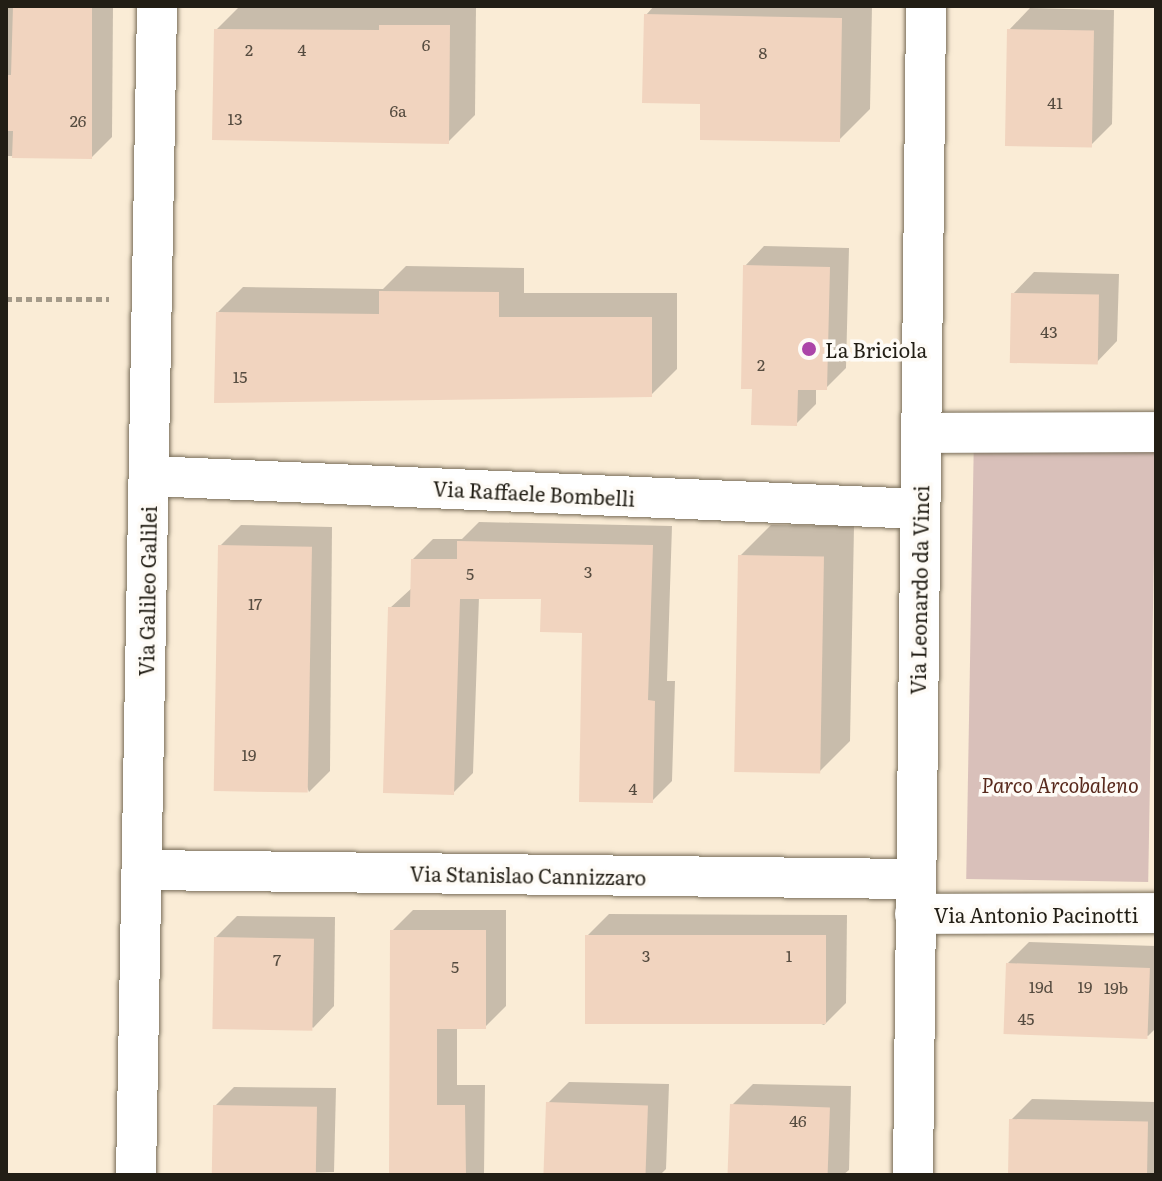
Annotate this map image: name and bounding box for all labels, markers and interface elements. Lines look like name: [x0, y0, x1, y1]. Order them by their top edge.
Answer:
house number: 6: [422, 34, 430, 54]
house number: 2: [245, 39, 253, 59]
house number: 4: [298, 39, 306, 59]
house number: 8: [759, 42, 767, 62]
house number: 41: [1047, 92, 1063, 112]
house number: 6a: [389, 100, 407, 120]
house number: 13: [227, 108, 243, 128]
house number: 26: [70, 110, 86, 130]
house number: 43: [1040, 321, 1058, 341]
place label: La Briciola: [825, 337, 927, 361]
marker: La Briciola: [800, 340, 818, 358]
house number: 2: [757, 354, 765, 374]
house number: 15: [233, 366, 247, 386]
street label: Via Raffaele Bombelli: [432, 476, 636, 510]
street label: Via Leonardo da Vinci: [905, 485, 933, 695]
street label: Via Galileo Galilei: [134, 506, 160, 676]
house number: 3: [584, 561, 592, 581]
house number: 5: [466, 563, 474, 583]
house number: 17: [248, 593, 262, 613]
house number: 19: [242, 744, 256, 764]
park label: Parco Arcobaleno: [981, 772, 1139, 796]
house number: 4: [629, 778, 637, 798]
street label: Via Stanislao Cannizzaro: [410, 861, 646, 889]
street label: Via Antonio Pacinotti: [934, 902, 1138, 926]
house number: 3: [642, 945, 650, 965]
house number: 1: [786, 945, 792, 965]
house number: 7: [273, 949, 281, 969]
house number: 5: [451, 956, 459, 976]
house number: 19d: [1029, 976, 1053, 996]
house number: 19: [1078, 976, 1092, 996]
house number: 19b: [1104, 977, 1128, 997]
house number: 45: [1018, 1008, 1034, 1028]
house number: 46: [789, 1110, 807, 1130]

